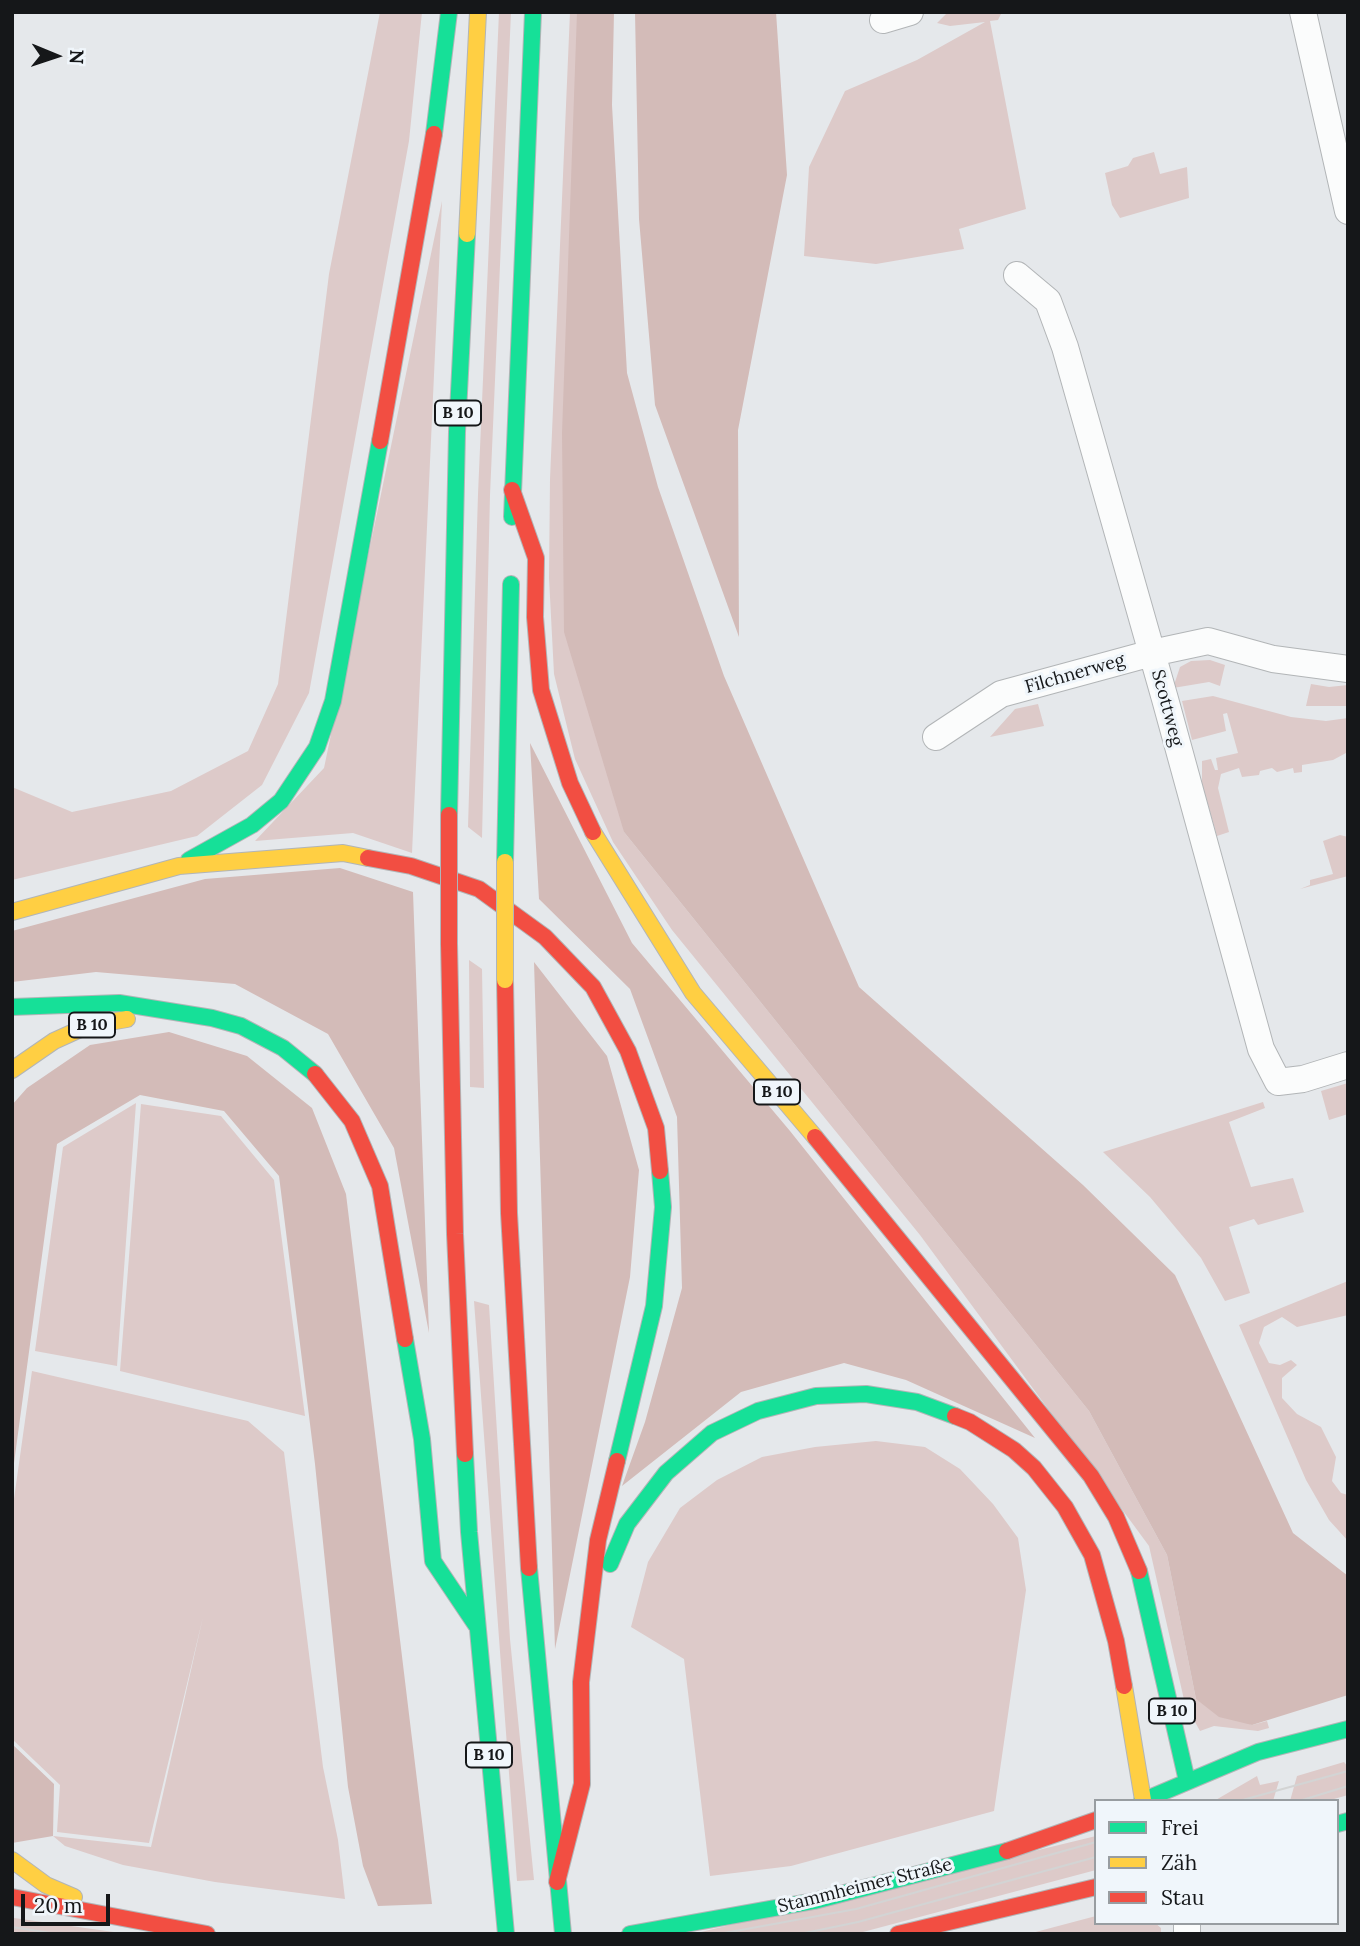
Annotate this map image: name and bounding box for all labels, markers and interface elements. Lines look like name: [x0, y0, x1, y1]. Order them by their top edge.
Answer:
north arrow: [21, 21, 91, 91]
text: N: [65, 49, 89, 64]
road number: B 10: [435, 400, 481, 426]
street label: Filchnerweg: [1023, 649, 1127, 699]
street label: Scottweg: [1146, 667, 1188, 749]
road number: B 10: [69, 1012, 115, 1037]
road number: B 10: [754, 1080, 800, 1104]
road number: B 10: [1149, 1698, 1195, 1723]
road number: B 10: [466, 1742, 512, 1768]
legend: [1094, 1799, 1339, 1925]
text: Frei: [1161, 1814, 1199, 1841]
text: Zäh: [1161, 1849, 1197, 1876]
street label: Stammheimer Straße: [776, 1854, 954, 1918]
scale bar: [24, 1880, 114, 1924]
text: Stau: [1161, 1884, 1204, 1911]
text: 20 m: [34, 1892, 83, 1919]

